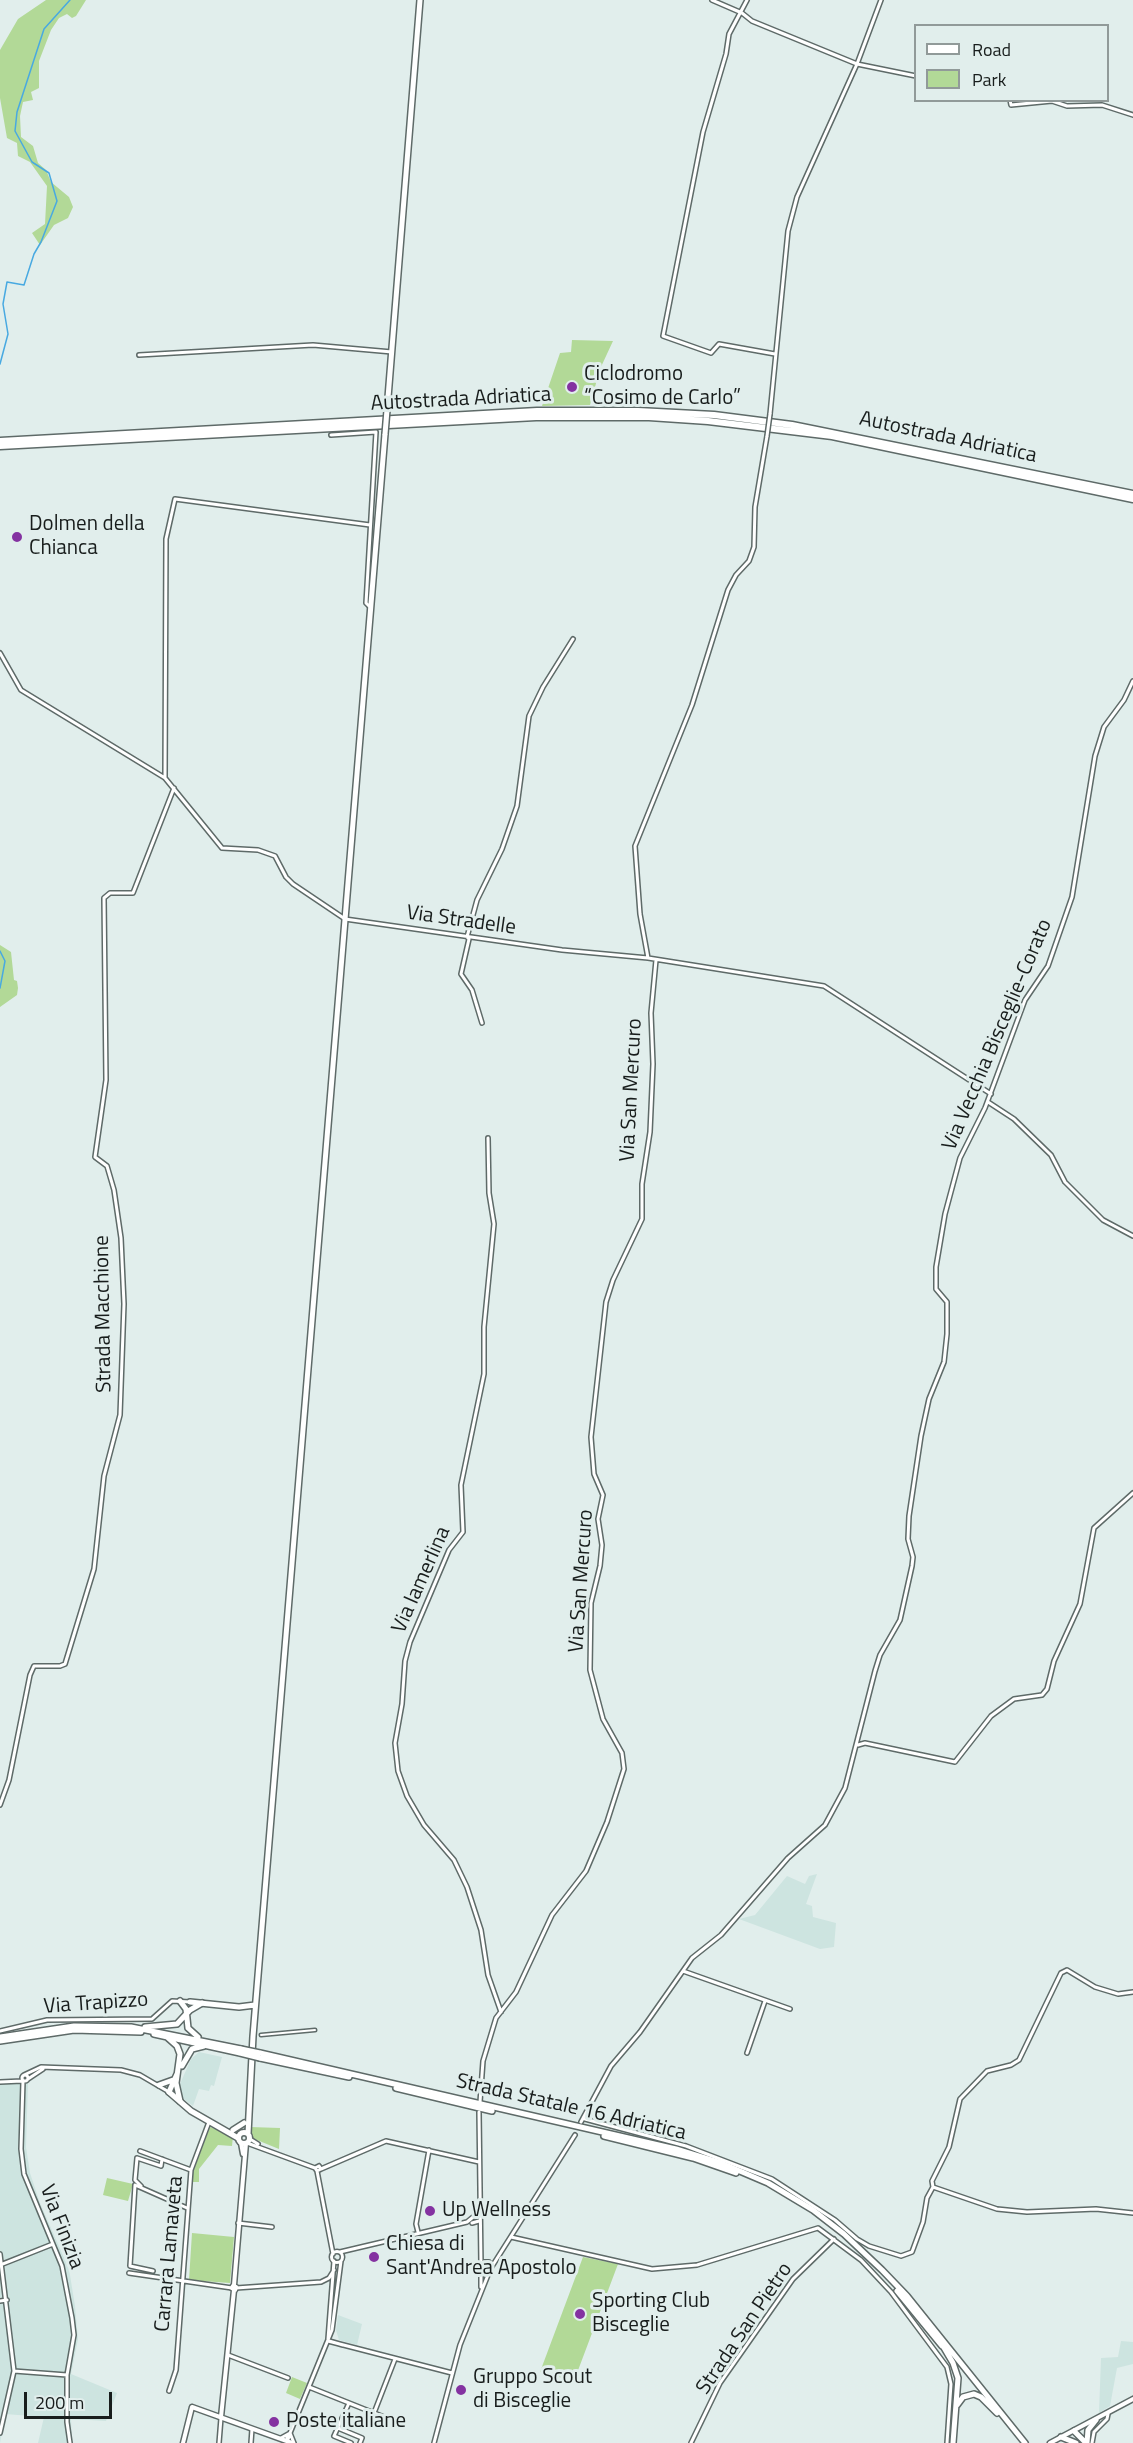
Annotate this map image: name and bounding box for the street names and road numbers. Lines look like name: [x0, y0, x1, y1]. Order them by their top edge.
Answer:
street label: Autostrada Adriatica: [370, 383, 552, 417]
street label: Autostrada Adriatica: [857, 407, 1039, 469]
street label: Via Stradelle: [405, 901, 517, 941]
street label: Via Vecchia Bisceglie-Corato: [938, 916, 1058, 1154]
street label: Via San Mercuro: [616, 1018, 648, 1162]
street label: Strada Macchione: [90, 1235, 118, 1393]
street label: Via San Mercuro: [564, 1509, 600, 1653]
street label: Via lamerlina: [387, 1523, 457, 1637]
street label: Via Trapizzo: [43, 1988, 149, 2020]
street label: Strada Statale 16 Adriatica: [454, 2069, 688, 2147]
street label: Carrara Lamaveta: [151, 2175, 189, 2333]
street label: Via Finizia: [33, 2181, 89, 2273]
street label: Strada San Pietro: [692, 2258, 798, 2400]

